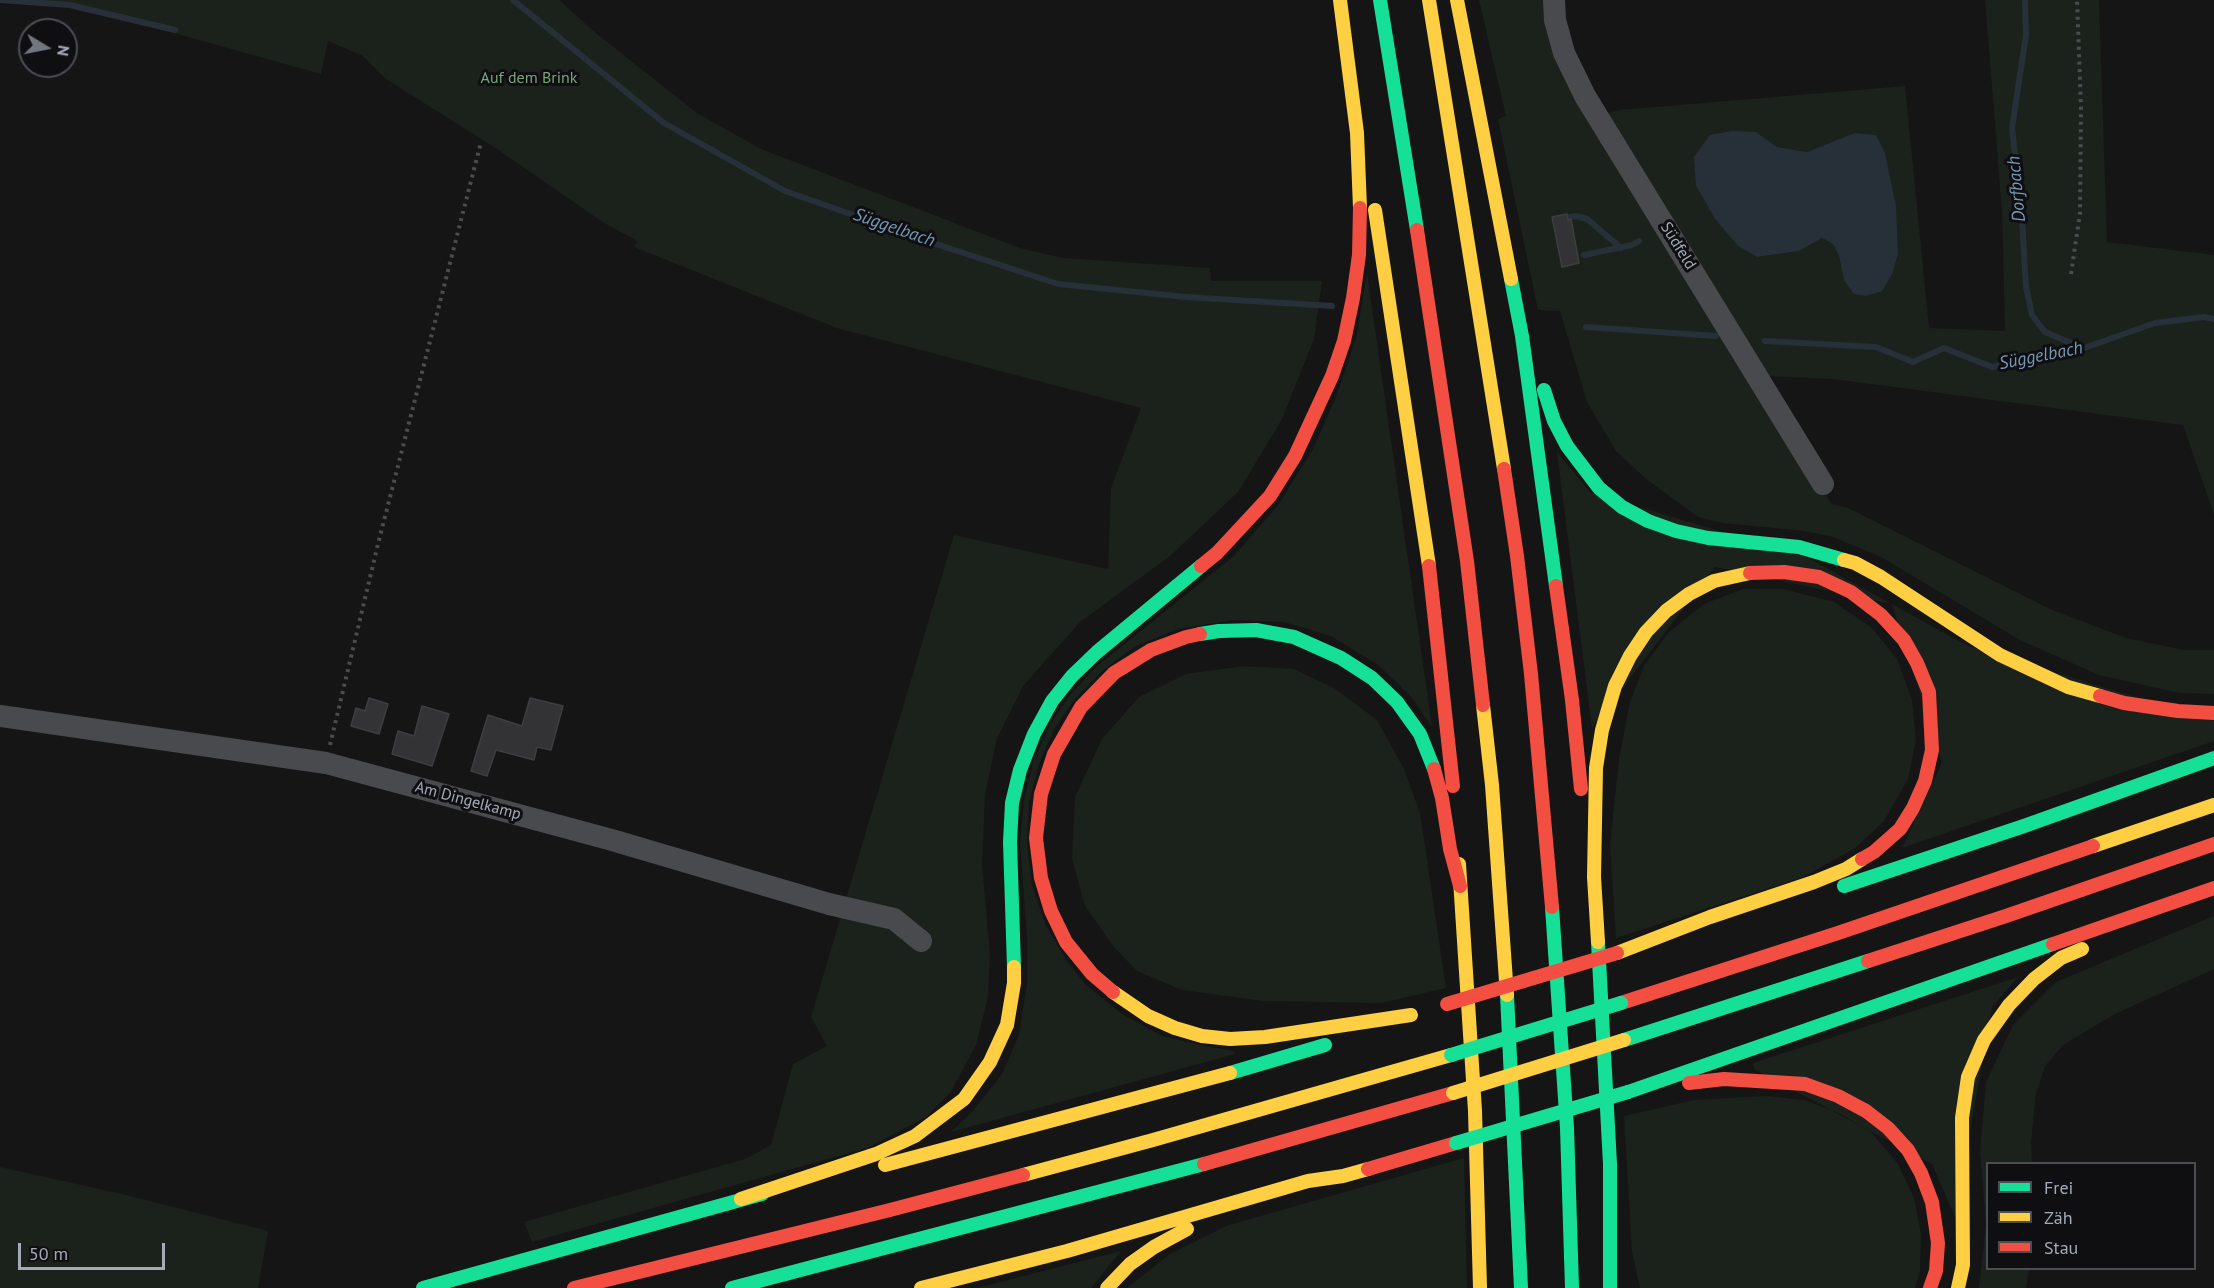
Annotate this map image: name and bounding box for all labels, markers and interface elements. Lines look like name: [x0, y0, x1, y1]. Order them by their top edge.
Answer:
north arrow: [18, 18, 78, 78]
text: N: [53, 44, 75, 58]
park label: Auf dem Brink: [481, 68, 577, 88]
water label: Dorfbach: [2003, 155, 2031, 223]
water label: Süggelbach: [850, 204, 938, 252]
street label: Südfeld: [1656, 219, 1700, 273]
water label: Süggelbach: [1997, 337, 2085, 375]
street label: Am Dingelkamp: [413, 778, 523, 824]
legend: [1986, 1162, 2196, 1270]
text: Frei: [2044, 1176, 2073, 1199]
text: Zäh: [2044, 1206, 2073, 1229]
scale bar: [21, 1231, 168, 1269]
text: Stau: [2044, 1236, 2078, 1259]
text: 50 m: [29, 1242, 68, 1265]

